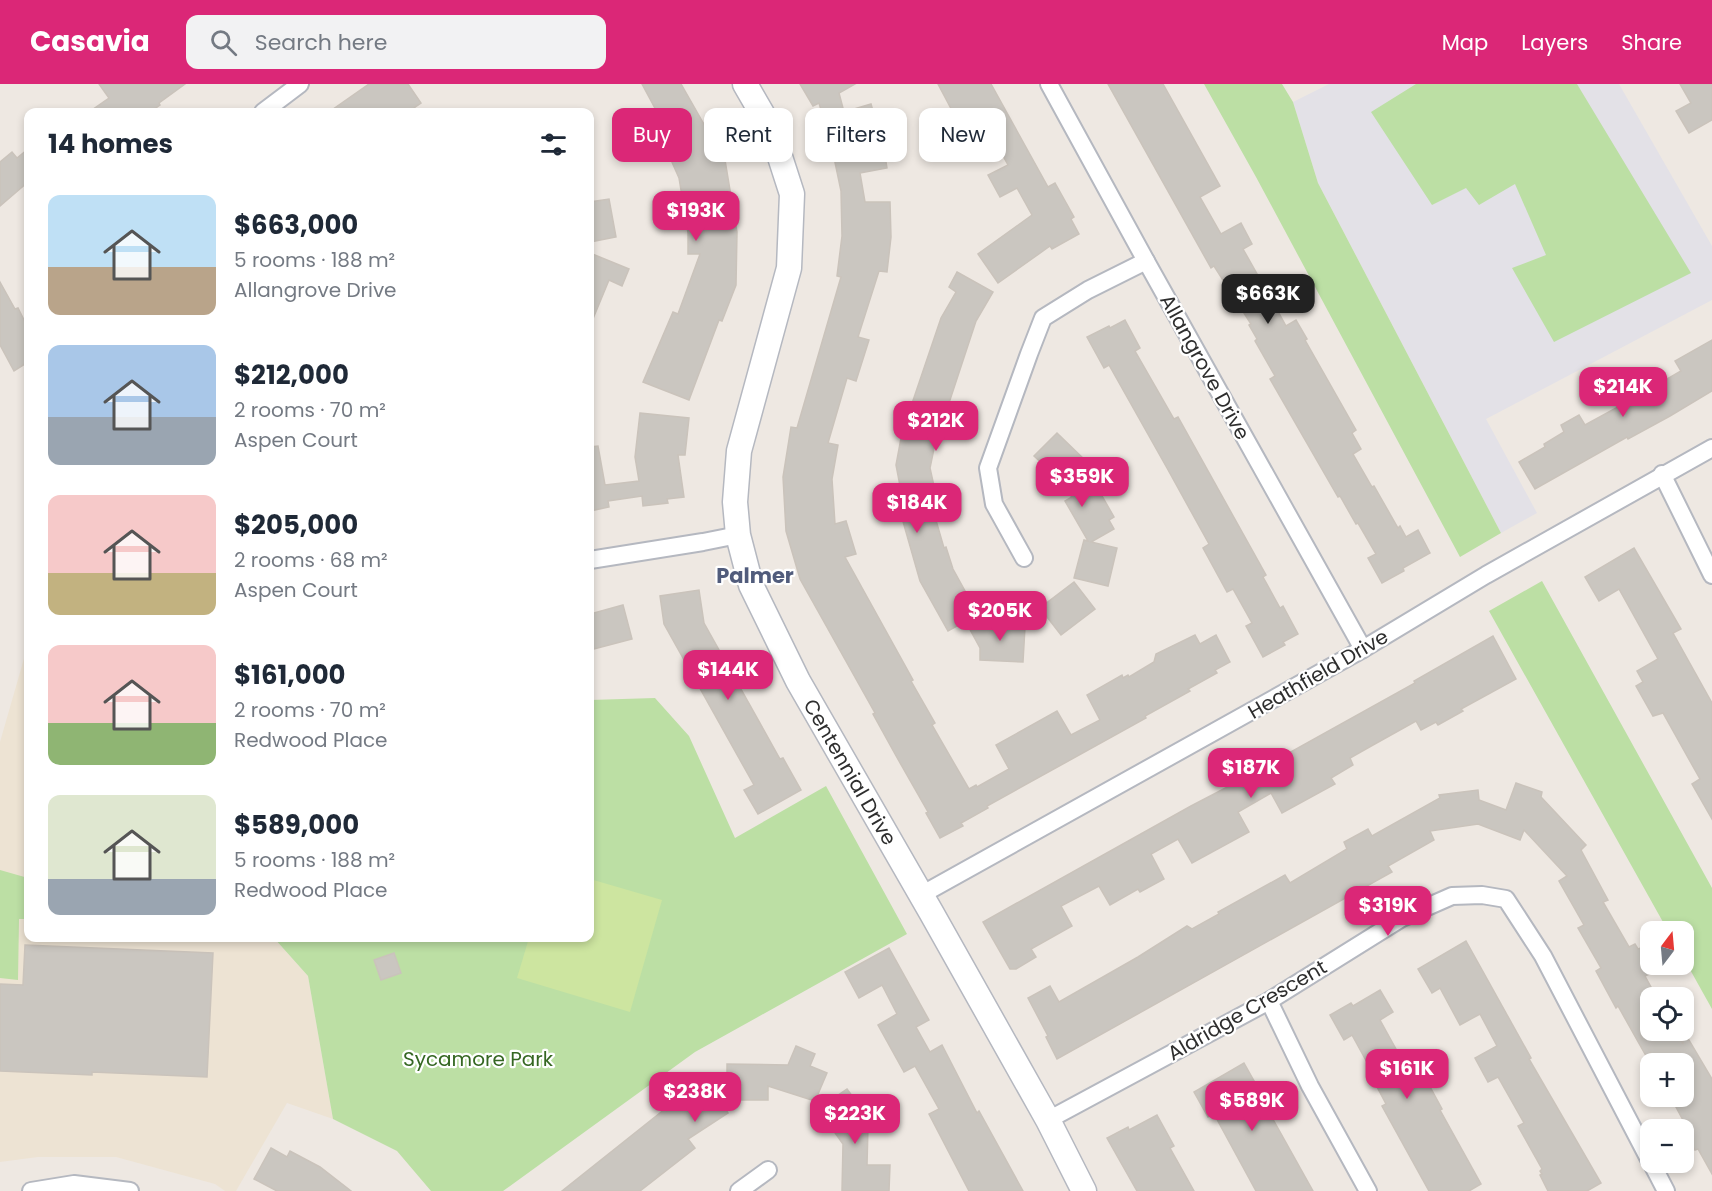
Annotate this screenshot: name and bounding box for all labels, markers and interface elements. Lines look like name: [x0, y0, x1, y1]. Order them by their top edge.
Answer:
search box: [186, 15, 606, 69]
text: Casavia: [30, 22, 150, 61]
icon: search: [207, 26, 240, 59]
text: Search here: [255, 27, 387, 58]
text: Map: [1442, 28, 1488, 57]
text: Layers: [1521, 28, 1588, 57]
text: Share: [1621, 28, 1682, 57]
chip: Buy: [612, 108, 692, 162]
chip: Rent: [704, 108, 793, 162]
chip: Filters: [805, 108, 907, 162]
chip: New: [919, 108, 1006, 162]
text: 14 homes: [48, 126, 173, 162]
icon: filters: [537, 128, 570, 161]
pin: $193K: [654, 191, 738, 242]
text: $193K: [666, 196, 726, 224]
text: $663,000: [234, 207, 358, 243]
icon: home: [96, 219, 168, 291]
text: 5 rooms · 188 m²: [234, 246, 395, 274]
pin: $663K: [1226, 274, 1310, 325]
text: Allangrove Drive: [234, 276, 397, 304]
text: $663K: [1236, 279, 1300, 307]
street label: Allangrove Drive: [1153, 289, 1257, 445]
text: $212,000: [234, 357, 349, 393]
pin: $214K: [1581, 367, 1665, 418]
icon: home: [96, 369, 168, 441]
text: $214K: [1593, 372, 1653, 400]
text: 2 rooms · 70 m²: [234, 396, 386, 424]
pin: $212K: [894, 401, 978, 452]
text: $212K: [907, 406, 965, 434]
text: Aspen Court: [234, 426, 358, 454]
pin: $359K: [1040, 457, 1124, 508]
text: $359K: [1050, 462, 1114, 490]
pin: $184K: [875, 483, 959, 534]
text: $184K: [886, 488, 948, 516]
text: $205,000: [234, 507, 358, 543]
icon: home: [96, 519, 168, 591]
text: 2 rooms · 68 m²: [234, 546, 388, 574]
district label: Palmer: [716, 561, 794, 590]
text: Aspen Court: [234, 576, 358, 604]
pin: $205K: [958, 591, 1042, 642]
text: $205K: [968, 596, 1032, 624]
street label: Heathfield Drive: [1243, 622, 1393, 726]
pin: $144K: [686, 650, 770, 701]
text: $144K: [697, 655, 759, 683]
text: $161,000: [234, 657, 346, 693]
icon: home: [96, 669, 168, 741]
street label: Centennial Drive: [797, 694, 903, 850]
text: 2 rooms · 70 m²: [234, 696, 386, 724]
text: Redwood Place: [234, 726, 388, 754]
pin: $187K: [1209, 748, 1293, 799]
text: $187K: [1222, 753, 1280, 781]
text: $589,000: [234, 807, 359, 843]
icon: home: [96, 819, 168, 891]
text: 5 rooms · 188 m²: [234, 846, 395, 874]
text: Redwood Place: [234, 876, 388, 904]
pin: $319K: [1346, 886, 1430, 937]
text: $319K: [1358, 891, 1418, 919]
north arrow: [1640, 921, 1694, 975]
map controls: [1640, 921, 1694, 1173]
street label: Aldridge Crescent: [1162, 953, 1332, 1067]
button: locate: [1640, 987, 1694, 1041]
park label: Sycamore Park: [403, 1045, 554, 1073]
pin: $161K: [1365, 1049, 1449, 1100]
button: +: [1640, 1053, 1694, 1107]
text: $161K: [1380, 1054, 1434, 1082]
pin: $238K: [653, 1072, 737, 1123]
text: $238K: [663, 1077, 727, 1105]
pin: $589K: [1210, 1081, 1294, 1132]
text: $589K: [1219, 1086, 1285, 1114]
pin: $223K: [813, 1094, 897, 1145]
text: $223K: [824, 1099, 886, 1127]
button: −: [1640, 1119, 1694, 1173]

